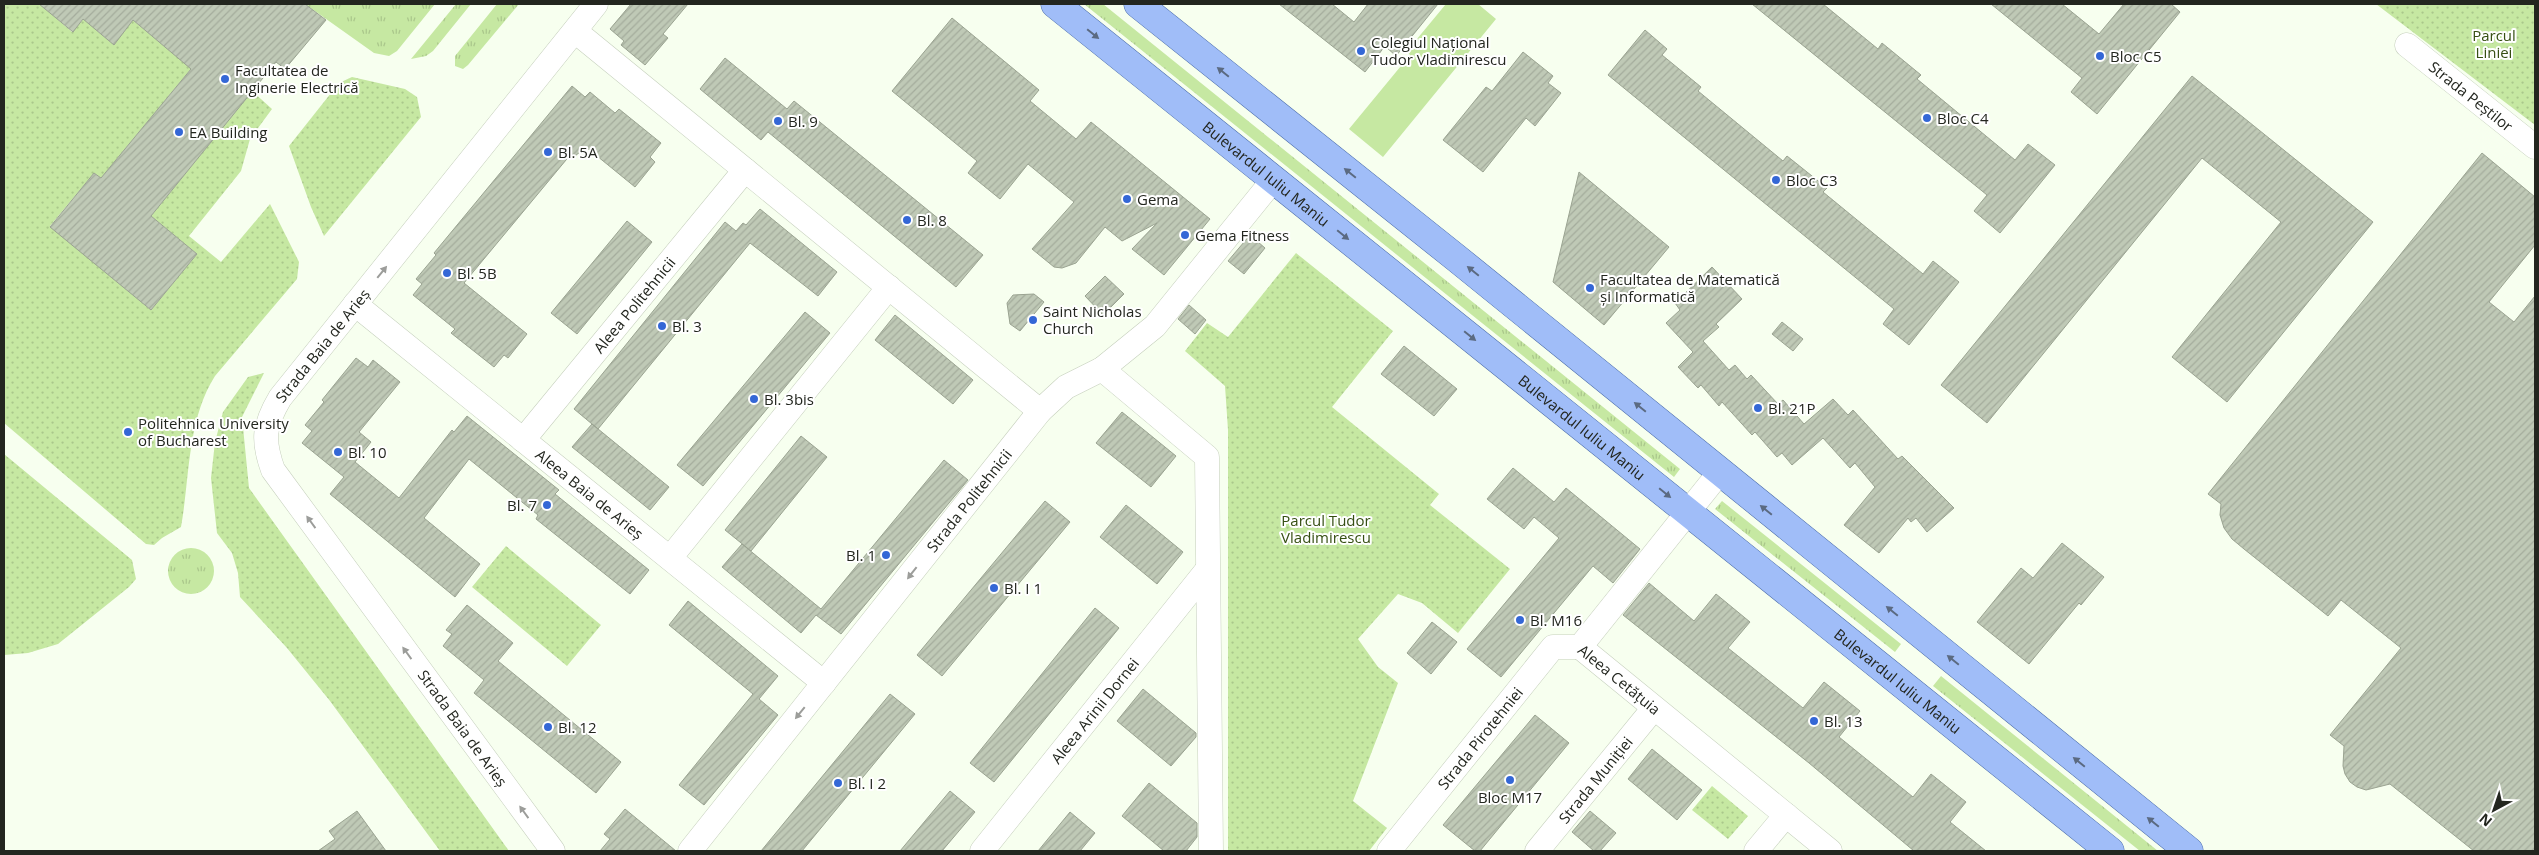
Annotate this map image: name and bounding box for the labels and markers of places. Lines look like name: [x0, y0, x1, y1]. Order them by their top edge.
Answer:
place label: Colegiul Național Tudor Vladimirescu: [1371, 32, 1506, 69]
marker: Colegiul Național Tudor Vladimirescu: [1355, 45, 1367, 57]
place label: Bloc C5: [2110, 46, 2162, 66]
marker: Bloc C5: [2094, 50, 2106, 62]
place label: Facultatea de Inginerie Electrică: [235, 60, 359, 97]
marker: Facultatea de Inginerie Electrică: [219, 73, 231, 85]
place label: Bloc C4: [1937, 108, 1989, 128]
place label: Bl. 9: [788, 111, 818, 131]
marker: Bloc C4: [1921, 112, 1933, 124]
marker: Bl. 9: [772, 115, 784, 127]
place label: EA Building: [189, 122, 268, 142]
marker: EA Building: [173, 126, 185, 138]
place label: Bl. 5A: [558, 142, 598, 162]
marker: Bl. 5A: [542, 146, 554, 158]
place label: Bloc C3: [1786, 170, 1838, 190]
marker: Bloc C3: [1770, 174, 1782, 186]
place label: Gema: [1137, 189, 1179, 209]
marker: Gema: [1121, 193, 1133, 205]
place label: Bl. 8: [917, 210, 947, 230]
marker: Bl. 8: [901, 214, 913, 226]
place label: Gema Fitness: [1195, 225, 1289, 245]
marker: Gema Fitness: [1179, 229, 1191, 241]
place label: Bl. 5B: [457, 263, 497, 283]
marker: Bl. 5B: [441, 267, 453, 279]
place label: Facultatea de Matematică și Informatică: [1600, 269, 1780, 306]
marker: Facultatea de Matematică și Informatică: [1584, 282, 1596, 294]
place label: Saint Nicholas Church: [1043, 301, 1142, 338]
marker: Saint Nicholas Church: [1027, 314, 1039, 326]
place label: Bl. 3: [672, 316, 702, 336]
marker: Bl. 3: [656, 320, 668, 332]
place label: Bl. 3bis: [764, 389, 814, 409]
marker: Bl. 3bis: [748, 393, 760, 405]
place label: Bl. 21P: [1768, 398, 1816, 418]
marker: Bl. 21P: [1752, 402, 1764, 414]
place label: Politehnica University of Bucharest: [138, 413, 289, 450]
marker: Politehnica University of Bucharest: [122, 426, 134, 438]
place label: Bl. 10: [348, 442, 386, 462]
marker: Bl. 10: [332, 446, 344, 458]
place label: Bl. 7: [507, 495, 537, 515]
marker: Bl. 7: [541, 499, 553, 511]
place label: Bl. 1: [846, 545, 876, 565]
marker: Bl. 1: [880, 549, 892, 561]
place label: Bl. I 1: [1004, 578, 1042, 598]
marker: Bl. I 1: [988, 582, 1000, 594]
place label: Bl. M16: [1530, 610, 1582, 630]
marker: Bl. M16: [1514, 614, 1526, 626]
place label: Bl. 13: [1824, 711, 1862, 731]
marker: Bl. 13: [1808, 715, 1820, 727]
place label: Bl. 12: [558, 717, 596, 737]
marker: Bl. 12: [542, 721, 554, 733]
place label: Bl. I 2: [848, 773, 886, 793]
marker: Bloc M17: [1504, 774, 1516, 786]
marker: Bl. I 2: [832, 777, 844, 789]
place label: Bloc M17: [1478, 787, 1542, 807]

